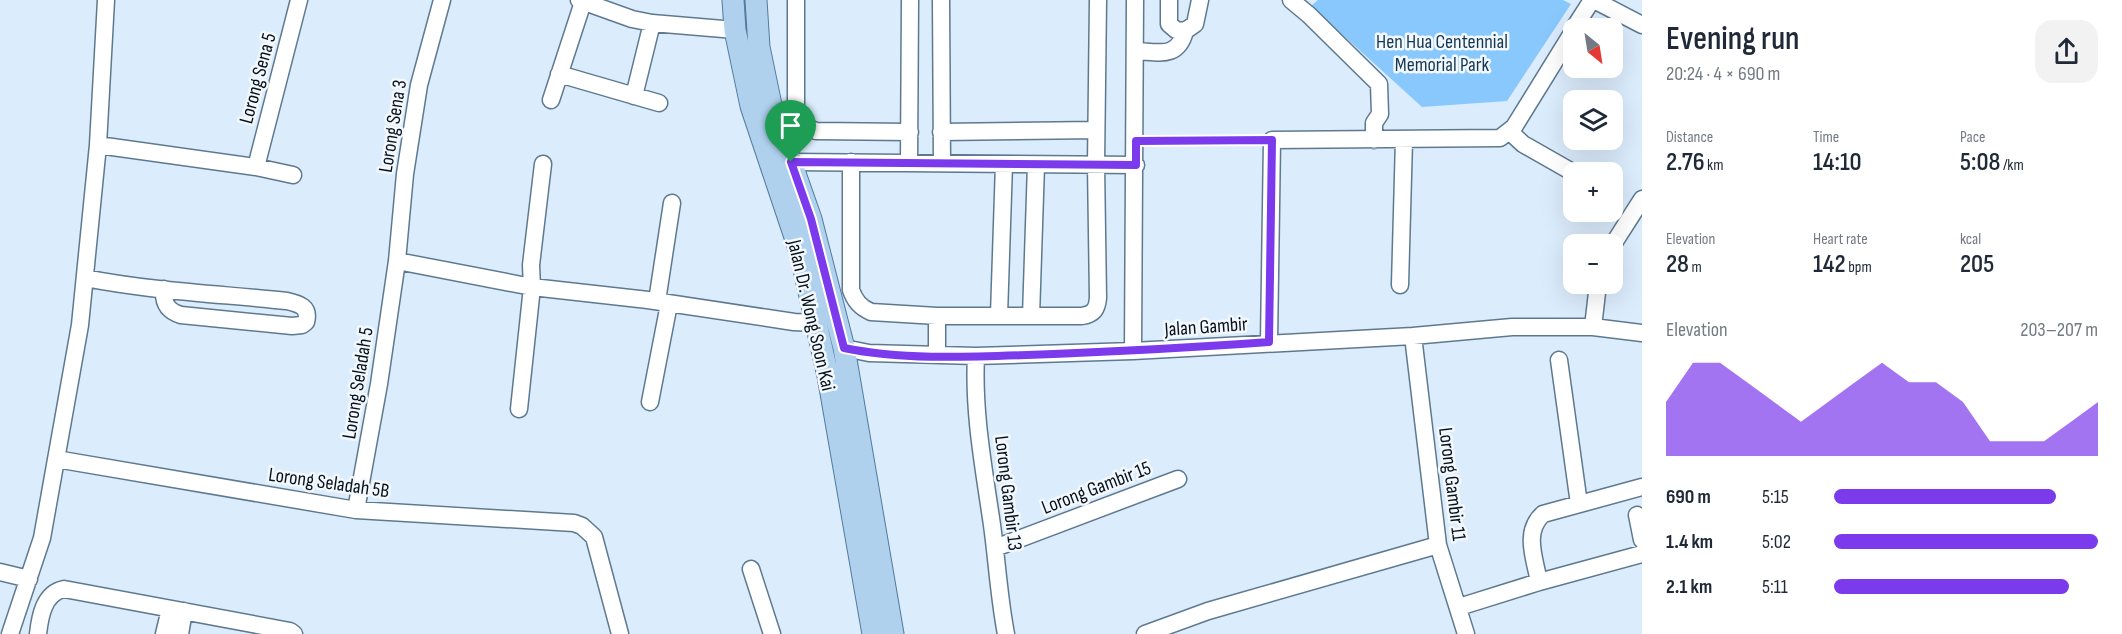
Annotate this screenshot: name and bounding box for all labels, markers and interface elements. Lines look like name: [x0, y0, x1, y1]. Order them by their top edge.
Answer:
north arrow: [1563, 18, 1623, 78]
map controls: [1563, 18, 1623, 294]
text: Evening run: [1666, 19, 1800, 59]
button: share: [2035, 20, 2098, 83]
street label: Lorong Sena 5: [234, 30, 282, 126]
park label: Hen Hua Centennial Memorial Park: [1376, 30, 1508, 77]
text: 20:24 · 4 × 690 m: [1666, 62, 1780, 86]
street label: Lorong Sena 3: [374, 78, 412, 174]
button: layers: [1563, 90, 1623, 150]
pin: [765, 100, 816, 162]
icon: arrive: [774, 109, 807, 142]
text: Distance: [1666, 128, 1713, 147]
text: Time: [1813, 128, 1839, 147]
text: Pace: [1960, 128, 1985, 147]
text: 2.76: [1666, 147, 1705, 178]
text: 14:10: [1813, 147, 1862, 178]
text: 5:08: [1960, 147, 2000, 178]
text: km: [1705, 156, 1723, 175]
text: /km: [2000, 156, 2024, 175]
button: +: [1563, 162, 1623, 222]
text: Elevation: [1666, 230, 1715, 249]
text: Heart rate: [1813, 230, 1868, 249]
text: kcal: [1960, 230, 1981, 249]
button: −: [1563, 234, 1623, 294]
street label: Jalan Dr. Wong Soon Kai: [782, 236, 840, 393]
text: 28: [1666, 249, 1689, 280]
text: 142: [1813, 249, 1846, 280]
text: 205: [1960, 249, 1994, 280]
text: m: [1689, 258, 1702, 277]
text: bpm: [1846, 258, 1872, 277]
street label: Jalan Gambir: [1163, 312, 1249, 342]
text: Elevation: [1666, 318, 1728, 342]
text: 203–207 m: [2020, 318, 2098, 342]
street label: Lorong Seladah 5: [337, 326, 379, 441]
street label: Lorong Gambir 11: [1433, 426, 1471, 542]
street label: Lorong Gambir 13: [989, 434, 1027, 552]
street label: Lorong Gambir 15: [1038, 456, 1154, 520]
street label: Lorong Seladah 5B: [267, 463, 391, 503]
text: 690 m: [1666, 485, 1711, 509]
text: 5:15: [1762, 485, 1789, 509]
text: 1.4 km: [1666, 530, 1713, 554]
text: 5:02: [1762, 530, 1791, 554]
text: 2.1 km: [1666, 575, 1712, 599]
text: 5:11: [1762, 575, 1788, 599]

